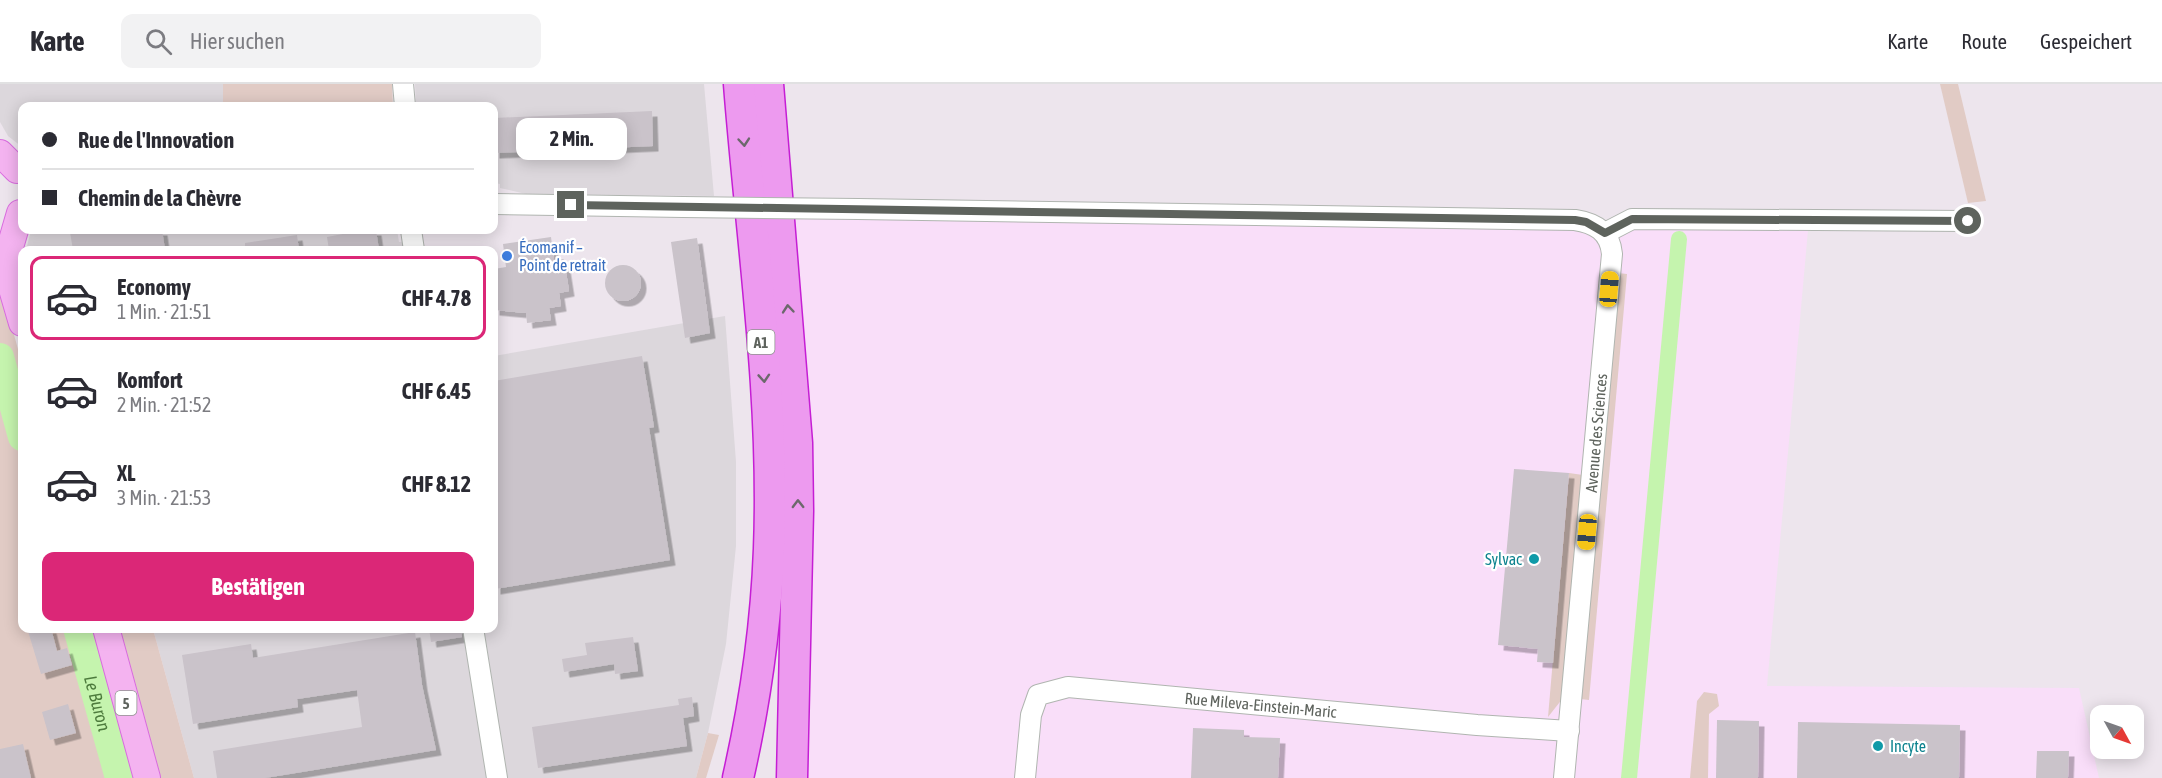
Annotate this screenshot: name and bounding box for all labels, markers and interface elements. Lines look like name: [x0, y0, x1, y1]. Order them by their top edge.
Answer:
search box: [121, 14, 541, 68]
text: Karte: [30, 25, 85, 57]
icon: search: [142, 25, 175, 58]
text: Hier suchen: [190, 28, 285, 54]
text: Karte: [1887, 29, 1928, 53]
text: Route: [1961, 29, 2007, 53]
text: Gespeichert: [2040, 29, 2132, 53]
callout: 2 Min.: [516, 118, 626, 160]
text: Rue de l'Innovation: [78, 127, 234, 153]
text: 2 Min.: [550, 127, 593, 150]
one-way arrow: [737, 138, 750, 147]
text: Chemin de la Chèvre: [78, 185, 242, 211]
route end: [557, 191, 584, 218]
route start: [1954, 207, 1981, 234]
place label: Écomanif – Point de retrait: [519, 238, 607, 274]
marker: Écomanif – Point de retrait: [500, 249, 514, 263]
car: [1598, 270, 1620, 308]
icon: car: [45, 271, 99, 325]
text: Economy: [117, 274, 191, 300]
text: CHF 4.78: [402, 285, 471, 311]
text: 1 Min. · 21:51: [117, 300, 211, 323]
one-way arrow: [782, 305, 795, 314]
road number: A1: [748, 330, 774, 354]
icon: car: [45, 364, 99, 418]
text: Komfort: [117, 367, 183, 393]
street label: Avenue des Sciences: [1582, 372, 1610, 493]
one-way arrow: [757, 374, 770, 383]
text: CHF 6.45: [402, 378, 471, 404]
text: 2 Min. · 21:52: [117, 393, 211, 416]
icon: car: [45, 457, 99, 511]
text: XL: [117, 460, 135, 486]
text: CHF 8.12: [402, 471, 471, 497]
text: 3 Min. · 21:53: [117, 486, 211, 509]
one-way arrow: [792, 500, 804, 509]
car: [1576, 513, 1598, 551]
place label: Sylvac: [1485, 550, 1522, 569]
button: Bestätigen: [42, 552, 474, 621]
marker: Sylvac: [1527, 552, 1541, 566]
water label: Le Buron: [80, 673, 116, 734]
street label: Rue Mileva-Einstein-Maric: [1184, 689, 1337, 721]
road number: 5: [116, 691, 136, 715]
north arrow: [2090, 705, 2144, 759]
map controls: [2090, 705, 2144, 759]
place label: Incyte: [1890, 737, 1926, 756]
marker: Incyte: [1871, 739, 1885, 753]

